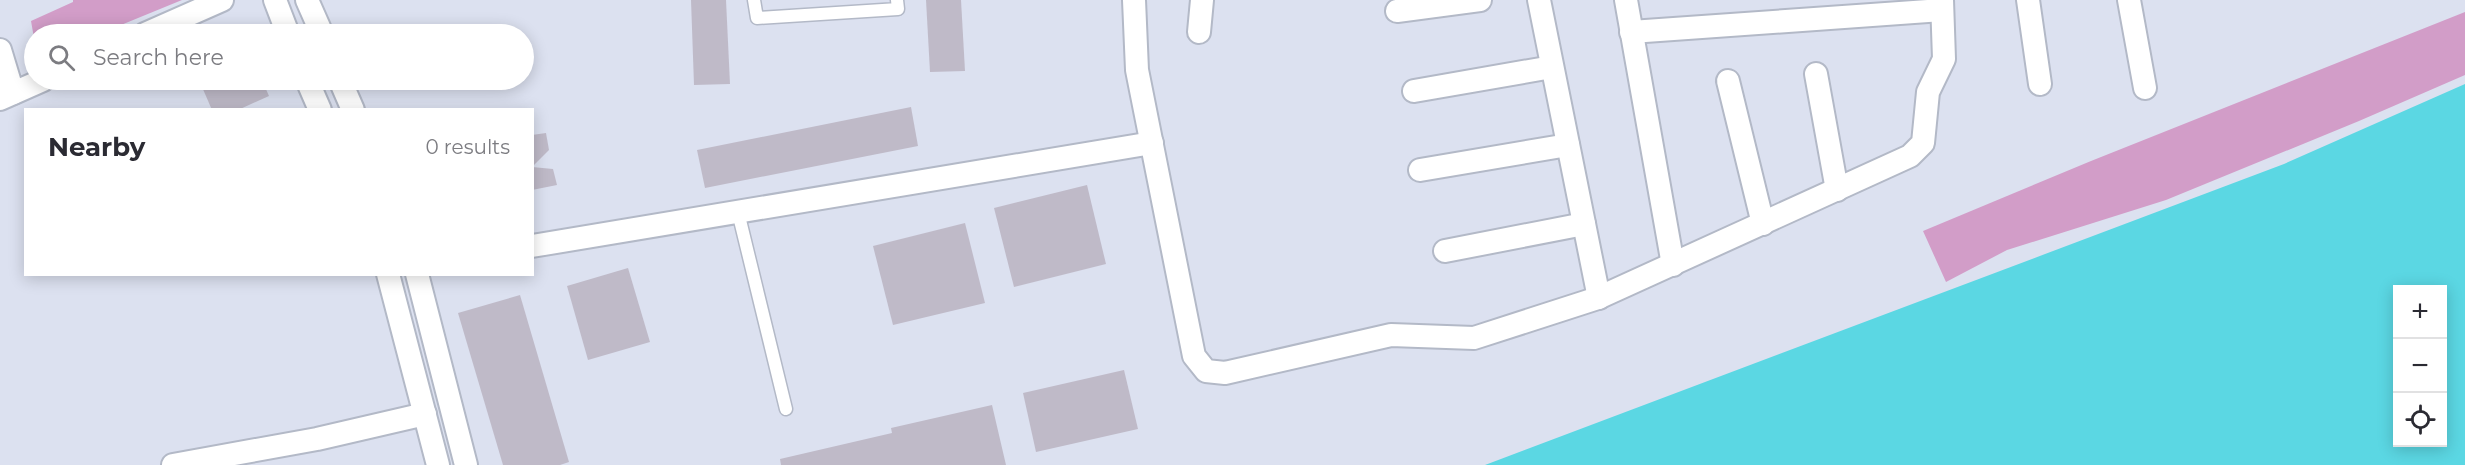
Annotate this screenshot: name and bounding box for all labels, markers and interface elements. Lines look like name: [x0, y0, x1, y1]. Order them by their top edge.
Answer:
search box: [24, 24, 534, 90]
icon: search: [45, 41, 78, 74]
text: Search here: [93, 44, 224, 71]
text: Nearby: [48, 131, 145, 163]
text: 0 results: [425, 135, 510, 159]
map controls: [2393, 285, 2447, 447]
button: +: [2393, 285, 2447, 339]
button: −: [2393, 339, 2447, 393]
button: locate: [2393, 393, 2447, 447]

